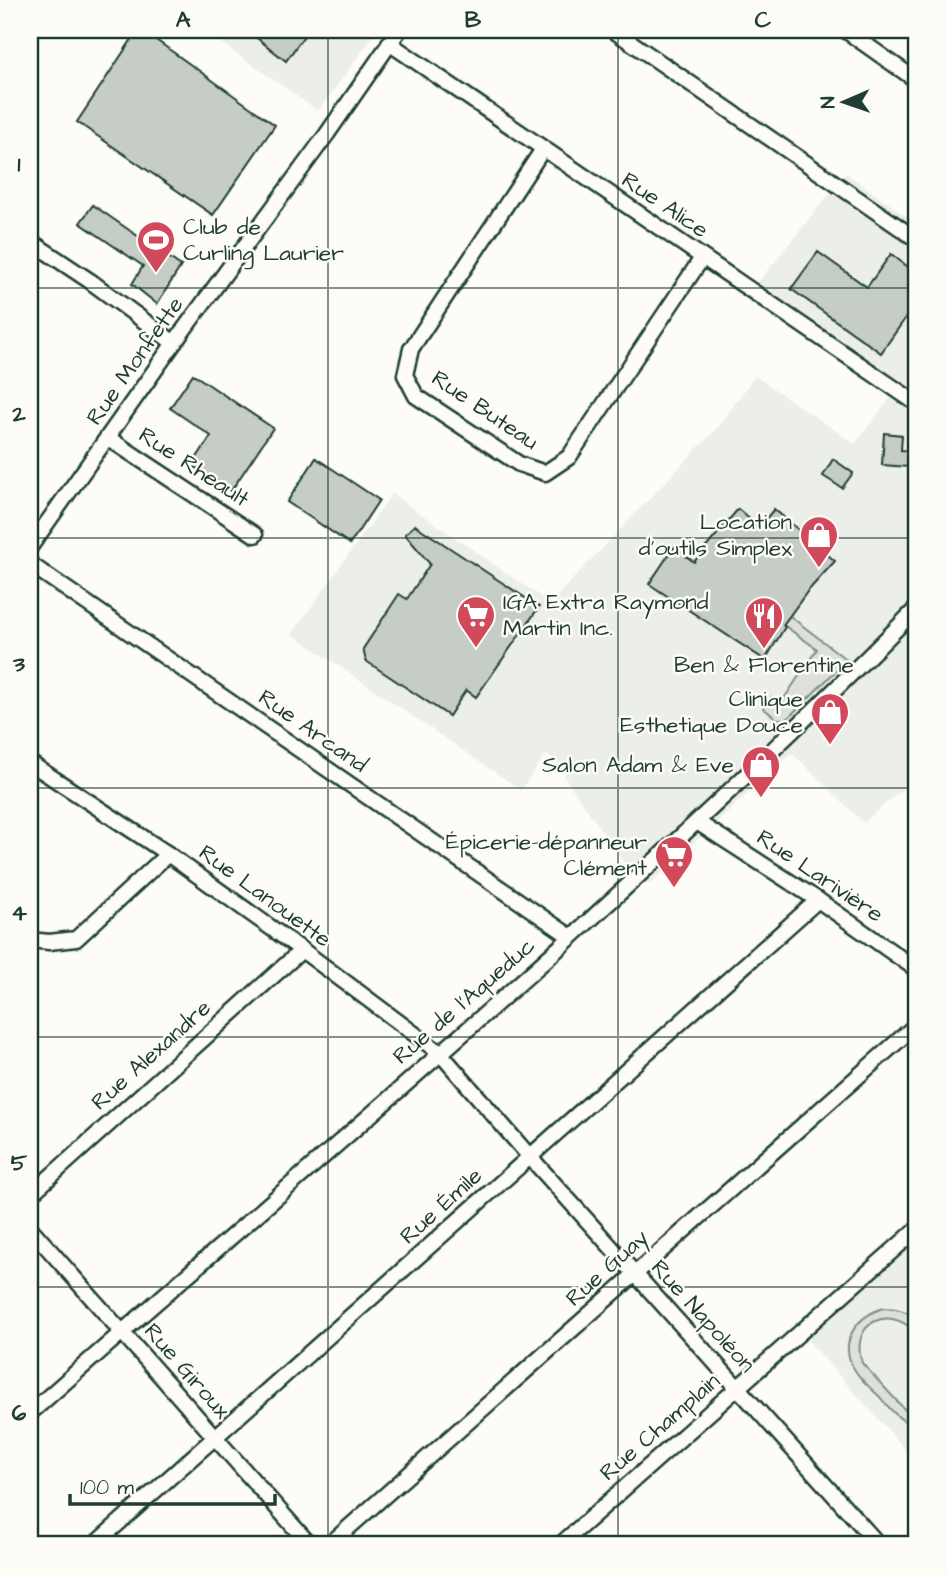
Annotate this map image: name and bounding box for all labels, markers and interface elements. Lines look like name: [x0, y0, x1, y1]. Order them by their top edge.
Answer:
text: A: [176, 4, 191, 36]
text: B: [465, 4, 482, 36]
text: C: [755, 4, 772, 36]
north arrow: [810, 66, 880, 136]
text: N: [815, 96, 842, 109]
text: 1: [18, 148, 21, 180]
street label: Rue Alice: [615, 164, 715, 246]
place label: Club de Curling Laurier: [183, 211, 344, 270]
sports icon: Club de Curling Laurier: [135, 219, 177, 274]
street label: Rue Monfette: [79, 290, 191, 432]
street label: Rue Buteau: [425, 362, 545, 458]
text: 2: [11, 398, 26, 430]
street label: Rue Rheault: [132, 419, 256, 515]
place label: Location d'outils Simplex: [639, 506, 792, 564]
shop icon: Location d'outils Simplex: [798, 514, 840, 569]
place label: IGA Extra Raymond Martin Inc.: [503, 586, 709, 644]
supermarket icon: IGA Extra Raymond Martin Inc.: [455, 594, 497, 649]
restaurant icon: Ben & Florentine: [743, 595, 785, 650]
text: 3: [12, 648, 25, 680]
place label: Ben & Florentine: [674, 649, 854, 681]
street label: Rue Arcand: [252, 682, 374, 781]
place label: Clinique Esthetique Douce: [620, 683, 803, 741]
shop icon: Clinique Esthetique Douce: [809, 691, 851, 746]
shop icon: Salon Adam & Eve: [740, 744, 782, 799]
place label: Salon Adam & Eve: [542, 749, 734, 781]
street label: Rue Larivière: [750, 822, 890, 930]
place label: Épicerie-dépanneur Clément: [446, 826, 648, 884]
supermarket icon: Épicerie-dépanneur Clément: [653, 834, 695, 889]
street label: Rue Lanouette: [192, 837, 338, 955]
text: 4: [11, 897, 27, 929]
street label: Rue de l'Aqueduc: [386, 930, 542, 1072]
street label: Rue Alexandre: [84, 992, 218, 1118]
text: 5: [11, 1147, 28, 1179]
street label: Rue Émile: [393, 1160, 489, 1252]
street label: Rue Guay: [559, 1222, 656, 1315]
street label: Rue Napoléon: [644, 1252, 762, 1380]
street label: Rue Giroux: [136, 1316, 238, 1426]
street label: Rue Champlain: [593, 1366, 727, 1488]
text: 6: [12, 1397, 27, 1429]
scale bar: [70, 1463, 275, 1507]
text: 100 m: [80, 1473, 135, 1502]

